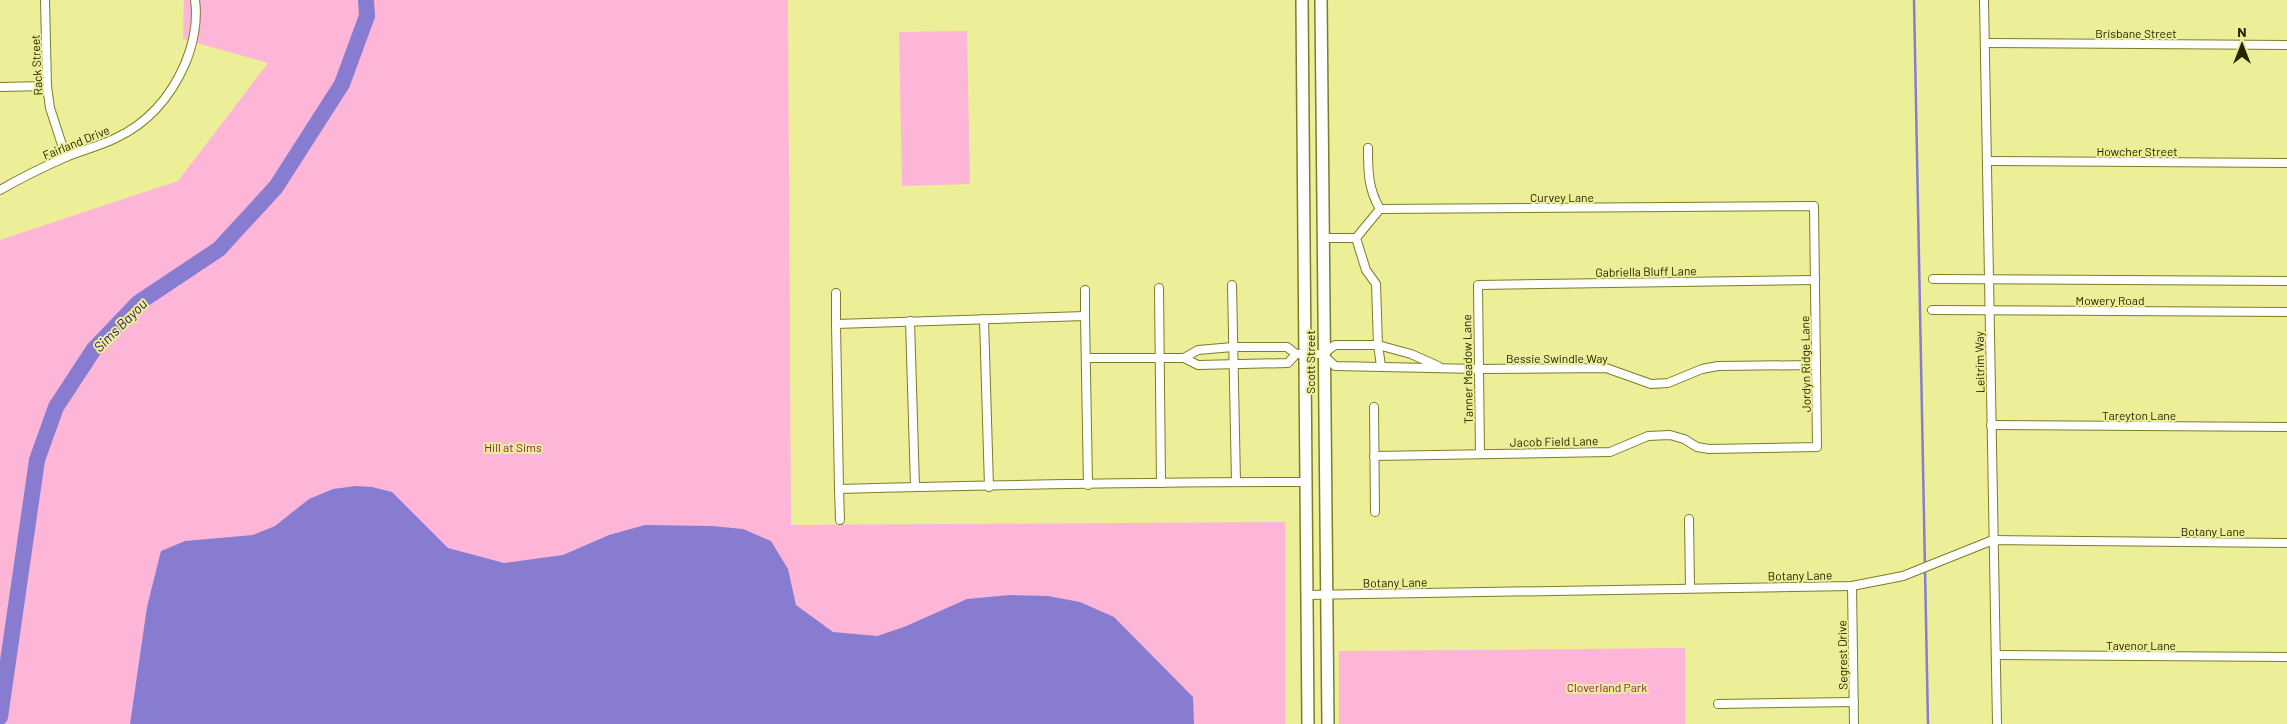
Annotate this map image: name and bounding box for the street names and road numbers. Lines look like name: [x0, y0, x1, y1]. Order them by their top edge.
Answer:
street label: Brisbane Street: [2095, 26, 2177, 40]
street label: Rack Street: [27, 34, 45, 96]
street label: Fairland Drive: [40, 122, 112, 162]
street label: Howcher Street: [2096, 144, 2178, 158]
street label: Curvey Lane: [1530, 190, 1594, 204]
street label: Gabriella Bluff Lane: [1595, 263, 1697, 279]
street label: Mowery Road: [2076, 293, 2144, 307]
street label: Tanner Meadow Lane: [1459, 314, 1475, 424]
street label: Jordyn Ridge Lane: [1797, 316, 1813, 412]
street label: Scott Street: [1303, 330, 1317, 394]
street label: Leitrim Way: [1971, 330, 1987, 393]
street label: Bessie Swindle Way: [1506, 351, 1608, 365]
street label: Tareyton Lane: [2102, 408, 2176, 422]
street label: Jacob Field Lane: [1510, 433, 1598, 449]
street label: Botany Lane: [2181, 524, 2245, 538]
street label: Botany Lane: [1768, 567, 1832, 583]
street label: Botany Lane: [1363, 574, 1427, 590]
street label: Segrest Drive: [1834, 620, 1850, 690]
street label: Tavenor Lane: [2106, 638, 2176, 652]

